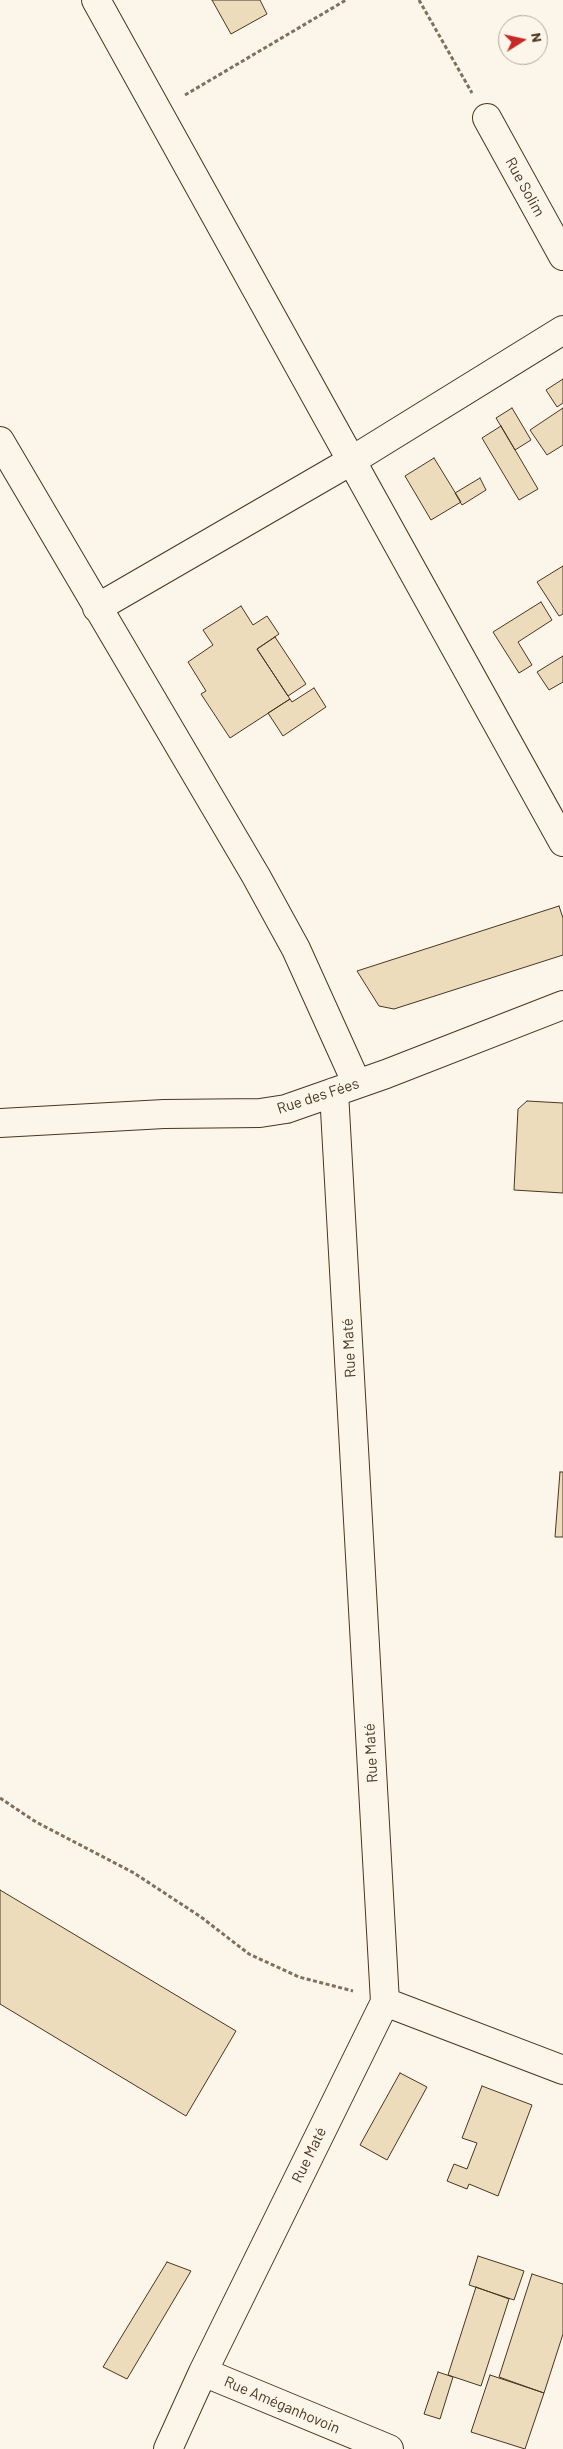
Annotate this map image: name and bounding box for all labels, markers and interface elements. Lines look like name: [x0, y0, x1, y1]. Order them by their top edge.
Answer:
north arrow: [498, 15, 548, 65]
text: N: [528, 31, 546, 44]
street label: Rue Solim: [501, 154, 549, 220]
street label: Rue des Fées: [275, 1074, 361, 1118]
street label: Rue Maté: [338, 1318, 360, 1378]
street label: Rue Maté: [360, 1723, 382, 1783]
street label: Rue Maté: [288, 2124, 330, 2186]
street label: Rue Améganhovoin: [221, 2372, 343, 2438]

